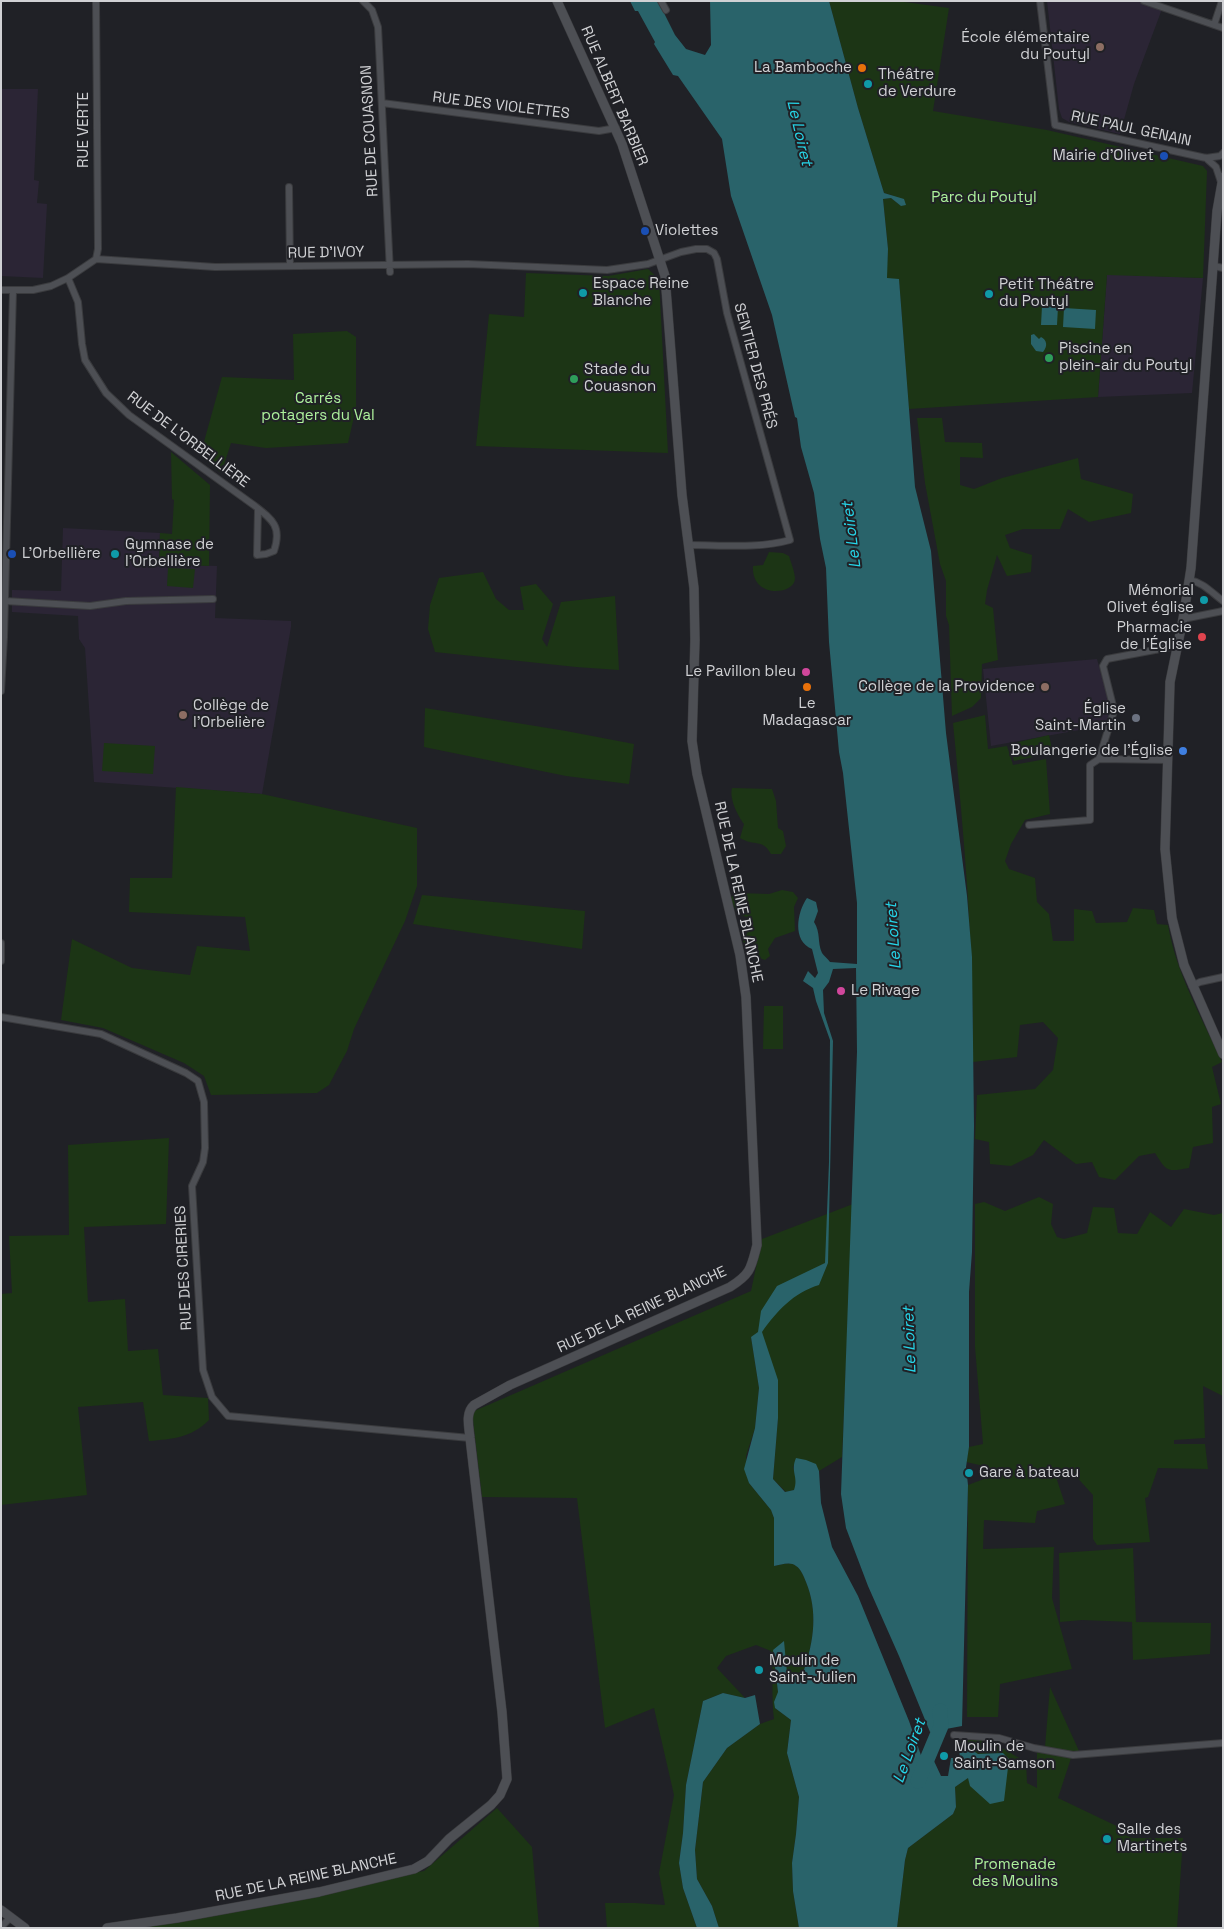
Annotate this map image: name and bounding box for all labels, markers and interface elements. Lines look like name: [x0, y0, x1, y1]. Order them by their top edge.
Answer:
street label: RUE ALBERT BARBIER: [576, 23, 652, 169]
place label: École élémentaire du Poutyl: [961, 29, 1090, 64]
marker: École élémentaire du Poutyl: [1094, 41, 1106, 53]
place label: La Bamboche: [754, 59, 852, 77]
marker: La Bamboche: [856, 62, 868, 74]
street label: RUE DE COUASNON: [358, 65, 382, 197]
place label: Théâtre de Verdure: [878, 66, 956, 101]
marker: Théâtre de Verdure: [862, 78, 874, 90]
street label: RUE DES VIOLETTES: [431, 89, 571, 123]
street label: RUE VERTE: [75, 92, 93, 168]
water label: Le Loiret: [782, 98, 816, 168]
street label: RUE PAUL GENAIN: [1069, 107, 1193, 151]
place label: Mairie d'Olivet: [1053, 147, 1154, 165]
marker: Mairie d'Olivet: [1158, 150, 1170, 162]
park label: Parc du Poutyl: [931, 189, 1037, 207]
place label: Violettes: [655, 222, 718, 240]
marker: Violettes: [639, 225, 651, 237]
street label: RUE D'IVOY: [287, 243, 365, 263]
place label: Espace Reine Blanche: [593, 275, 689, 310]
place label: Petit Théâtre du Poutyl: [999, 276, 1094, 311]
marker: Espace Reine Blanche: [577, 287, 589, 299]
marker: Petit Théâtre du Poutyl: [983, 288, 995, 300]
street label: SENTIER DES PRÉS: [730, 301, 780, 431]
place label: Piscine en plein-air du Poutyl: [1059, 340, 1192, 375]
marker: Piscine en plein-air du Poutyl: [1043, 352, 1055, 364]
place label: Stade du Couasnon: [584, 361, 656, 396]
marker: Stade du Couasnon: [568, 373, 580, 385]
street label: RUE DE L'ORBELLIÈRE: [123, 388, 253, 492]
park label: Carrés potagers du Val: [261, 390, 375, 425]
water label: Le Loiret: [838, 501, 866, 569]
place label: Gymnase de l'Orbellière: [125, 536, 214, 571]
place label: L'Orbellière: [22, 545, 101, 563]
marker: L'Orbellière: [6, 548, 18, 560]
marker: Gymnase de l'Orbellière: [109, 548, 121, 560]
place label: Mémorial Olivet église: [1107, 582, 1194, 617]
marker: Mémorial Olivet église: [1198, 594, 1210, 606]
place label: Pharmacie de l'Église: [1117, 619, 1192, 654]
marker: Pharmacie de l'Église: [1196, 631, 1208, 643]
place label: Le Pavillon bleu: [685, 663, 796, 681]
marker: Le Pavillon bleu: [800, 666, 812, 678]
place label: Collège de la Providence: [858, 678, 1035, 696]
marker: Le Madagascar: [801, 681, 813, 693]
marker: Collège de la Providence: [1039, 681, 1051, 693]
place label: Le Madagascar: [763, 695, 851, 730]
place label: Collège de l'Orbelière: [193, 697, 269, 732]
place label: Église Saint-Martin: [1035, 700, 1126, 735]
marker: Collège de l'Orbelière: [177, 709, 189, 721]
marker: Église Saint-Martin: [1130, 712, 1142, 724]
place label: Boulangerie de l'Église: [1011, 742, 1173, 760]
marker: Boulangerie de l'Église: [1177, 745, 1189, 757]
street label: RUE DE LA REINE BLANCHE: [710, 800, 766, 984]
water label: Le Loiret: [882, 902, 906, 970]
place label: Le Rivage: [851, 982, 920, 1000]
marker: Le Rivage: [835, 985, 847, 997]
street label: RUE DES CIRERIES: [172, 1205, 196, 1331]
street label: RUE DE LA REINE BLANCHE: [554, 1263, 730, 1357]
water label: Le Loiret: [899, 1306, 921, 1374]
place label: Gare à bateau: [979, 1464, 1079, 1482]
marker: Gare à bateau: [963, 1467, 975, 1479]
place label: Moulin de Saint-Julien: [769, 1652, 856, 1687]
marker: Moulin de Saint-Julien: [753, 1664, 765, 1676]
water label: Le Loiret: [890, 1716, 930, 1786]
place label: Moulin de Saint-Samson: [954, 1738, 1055, 1773]
marker: Moulin de Saint-Samson: [938, 1750, 950, 1762]
place label: Salle des Martinets: [1117, 1821, 1187, 1856]
marker: Salle des Martinets: [1101, 1833, 1113, 1845]
street label: RUE DE LA REINE BLANCHE: [214, 1850, 398, 1906]
park label: Promenade des Moulins: [972, 1856, 1058, 1891]

